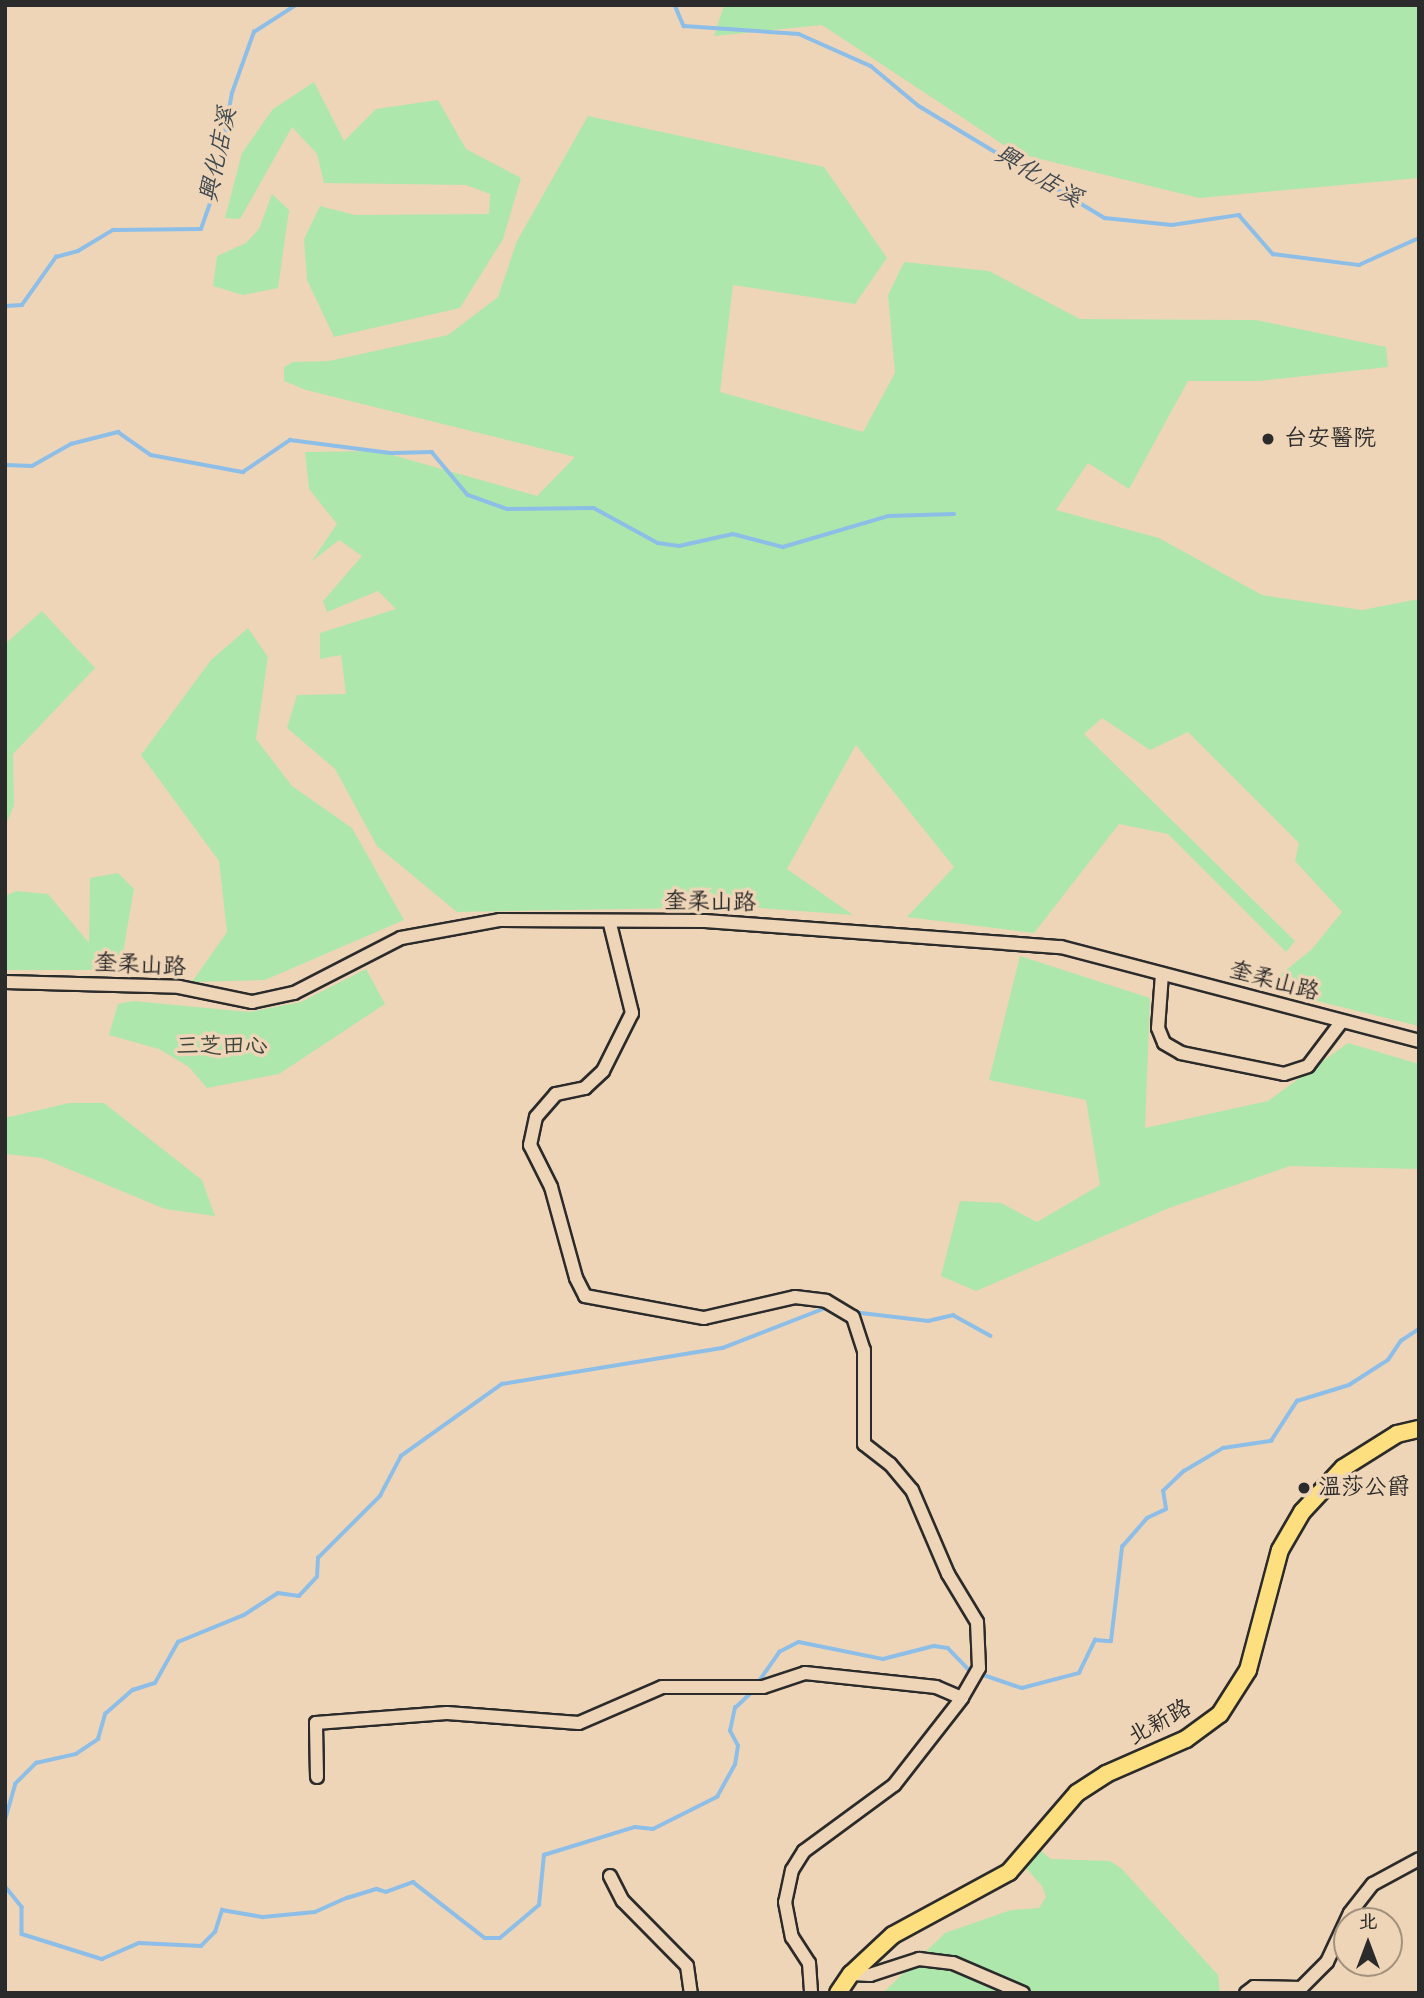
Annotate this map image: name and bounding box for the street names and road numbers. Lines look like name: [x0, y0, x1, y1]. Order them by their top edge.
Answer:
street label: 奎柔山路: [664, 888, 756, 918]
street label: 奎柔山路: [93, 950, 187, 982]
street label: 奎柔山路: [1226, 957, 1322, 1007]
street label: 北新路: [1123, 1694, 1197, 1752]

